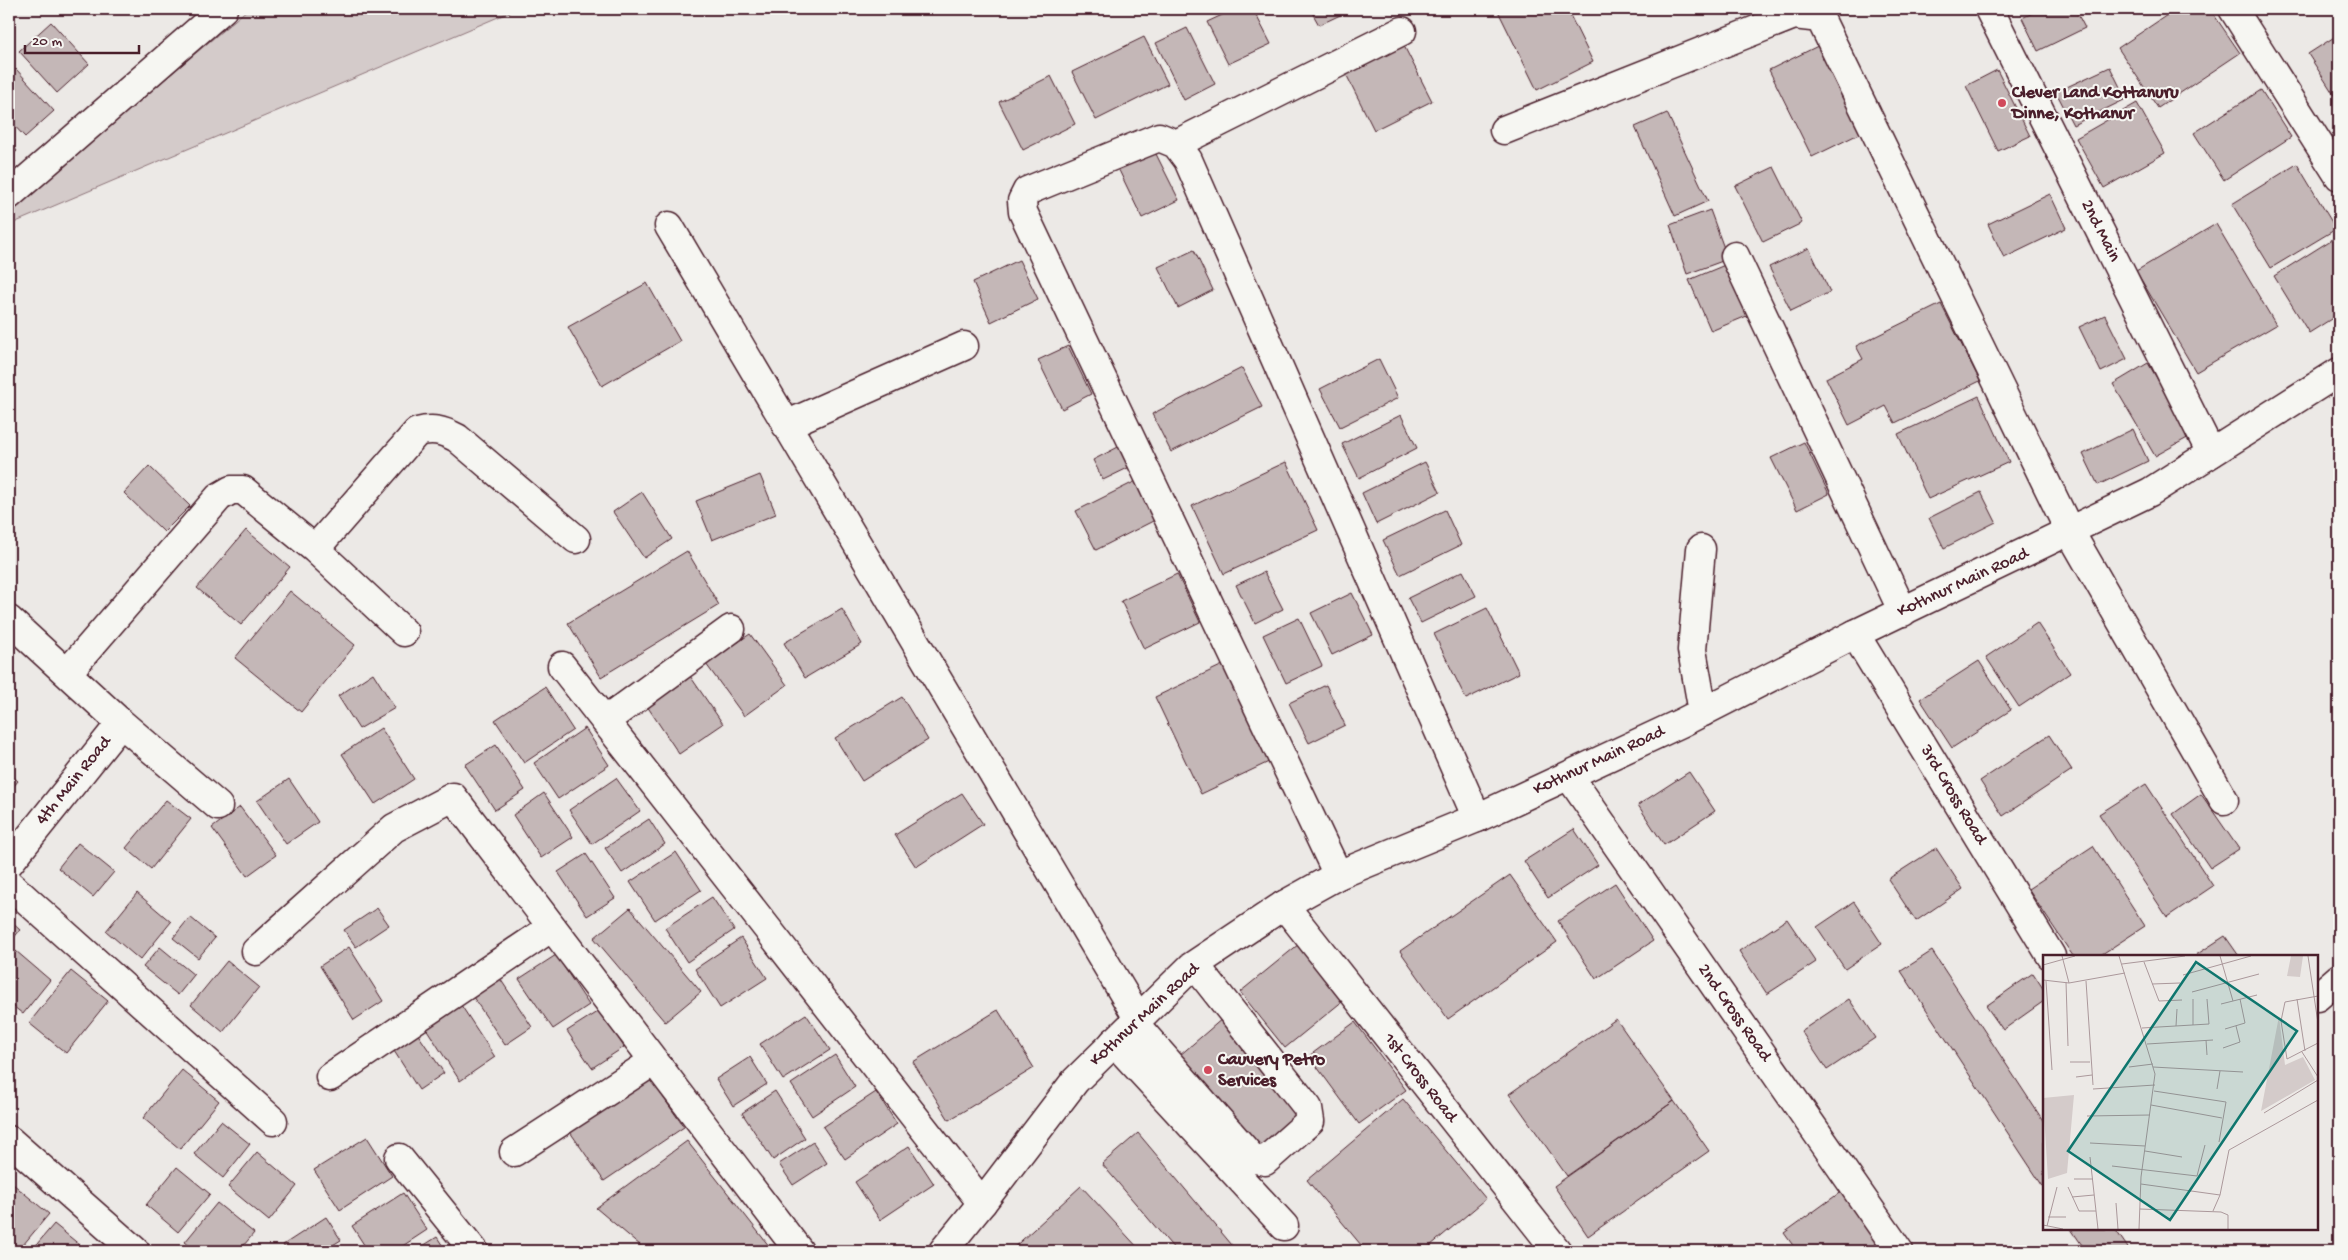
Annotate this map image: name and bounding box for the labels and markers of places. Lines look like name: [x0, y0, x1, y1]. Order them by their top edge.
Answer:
place label: Clever Land Kottanuru Dinne, Kothanur: [2010, 83, 2179, 125]
marker: Clever Land Kottanuru Dinne, Kothanur: [1996, 97, 2008, 109]
place label: Cauvery Petro Services: [1217, 1050, 1326, 1092]
marker: Cauvery Petro Services: [1202, 1064, 1214, 1076]

